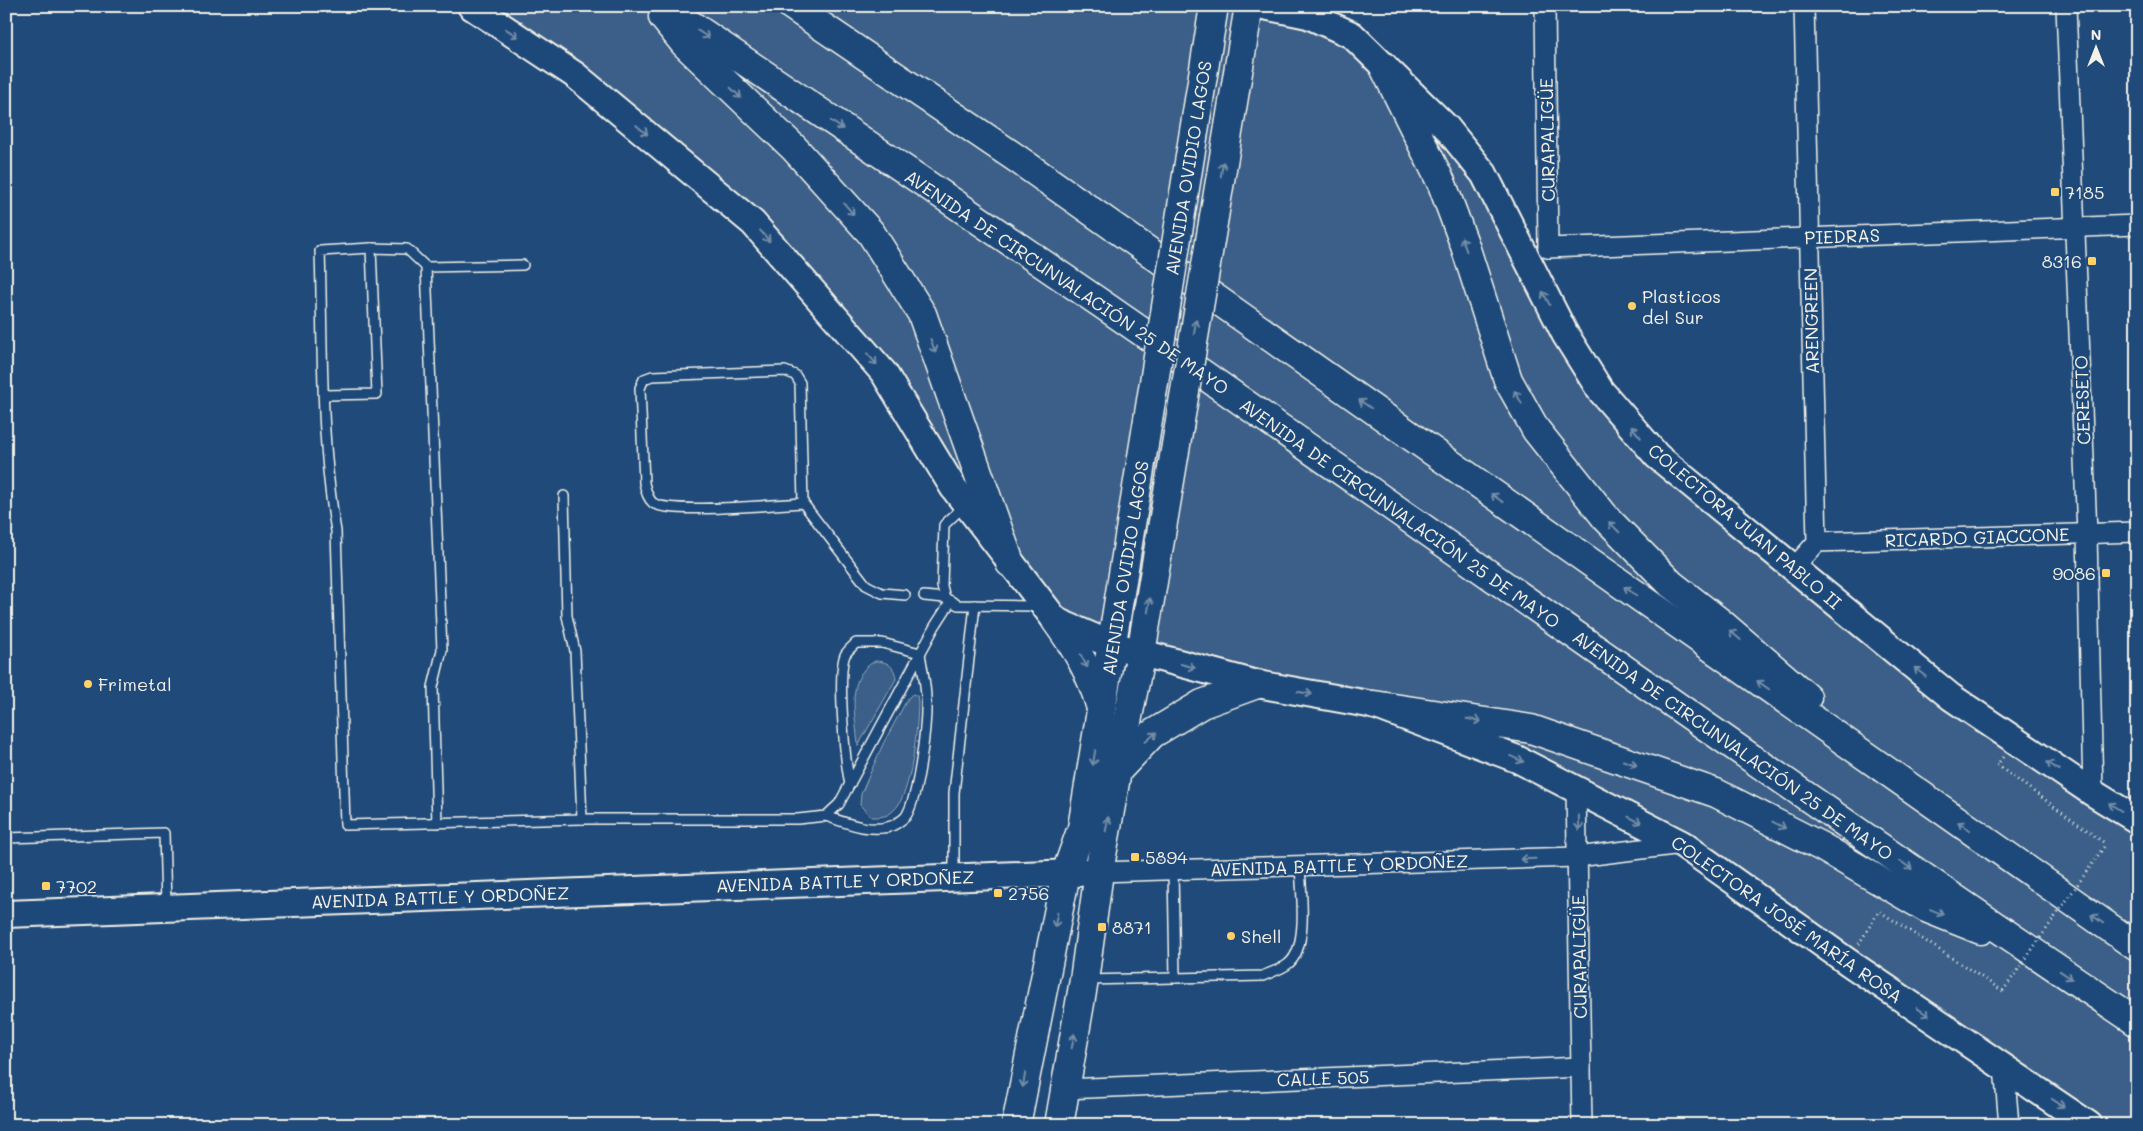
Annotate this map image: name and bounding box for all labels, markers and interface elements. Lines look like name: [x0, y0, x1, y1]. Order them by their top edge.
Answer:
north arrow: [2070, 22, 2120, 72]
text: N: [2091, 25, 2101, 44]
one-way arrow: [505, 28, 519, 38]
one-way arrow: [696, 29, 710, 39]
street label: AVENIDA OVIDIO LAGOS: [1159, 59, 1217, 277]
street label: CURAPALIGÜE: [1534, 78, 1560, 202]
one-way arrow: [729, 86, 741, 98]
one-way arrow: [830, 120, 844, 130]
one-way arrow: [635, 125, 648, 136]
one-way arrow: [1217, 161, 1227, 177]
street label: AVENIDA DE CIRCUNVALACIÓN 25 DE MAYO: [900, 164, 1234, 400]
place label: 7185: [2065, 180, 2104, 204]
marker: 7185: [2049, 186, 2061, 198]
one-way arrow: [843, 202, 855, 215]
street label: PIEDRAS: [1804, 223, 1880, 249]
one-way arrow: [759, 230, 770, 243]
one-way arrow: [1459, 237, 1468, 252]
place label: 8316: [2042, 249, 2082, 273]
marker: 8316: [2086, 255, 2098, 267]
street label: ARENGREEN: [1798, 268, 1824, 374]
place label: Plasticos del Sur: [1642, 284, 1721, 329]
one-way arrow: [1540, 291, 1550, 305]
marker: Plasticos del Sur: [1626, 300, 1638, 312]
one-way arrow: [1191, 319, 1201, 335]
one-way arrow: [929, 338, 938, 354]
one-way arrow: [866, 352, 877, 365]
street label: CERESETO: [2068, 355, 2096, 445]
one-way arrow: [1512, 391, 1522, 405]
street label: AVENIDA DE CIRCUNVALACIÓN 25 DE MAYO: [1235, 392, 1565, 634]
one-way arrow: [1358, 399, 1372, 409]
one-way arrow: [1630, 425, 1642, 438]
street label: COLECTORA JUAN PABLO II: [1643, 438, 1847, 614]
street label: AVENIDA OVIDIO LAGOS: [1096, 459, 1154, 677]
one-way arrow: [1491, 493, 1505, 503]
one-way arrow: [1608, 521, 1620, 533]
street label: RICARDO GIACCONE: [1884, 522, 2070, 552]
place label: 9086: [2052, 561, 2096, 585]
marker: 9086: [2100, 567, 2112, 579]
one-way arrow: [1623, 586, 1637, 596]
one-way arrow: [1145, 598, 1155, 614]
street label: AVENIDA DE CIRCUNVALACIÓN 25 DE MAYO: [1568, 624, 1898, 866]
one-way arrow: [1729, 630, 1742, 641]
one-way arrow: [1080, 653, 1089, 668]
one-way arrow: [1180, 662, 1196, 671]
one-way arrow: [1914, 666, 1927, 677]
place label: Frimetal: [98, 672, 172, 696]
marker: Frimetal: [82, 678, 94, 690]
one-way arrow: [1756, 680, 1770, 690]
one-way arrow: [1297, 688, 1313, 698]
one-way arrow: [1465, 716, 1481, 726]
one-way arrow: [1144, 731, 1157, 742]
one-way arrow: [1088, 750, 1098, 766]
one-way arrow: [1509, 755, 1524, 765]
one-way arrow: [1621, 759, 1637, 769]
one-way arrow: [2046, 761, 2060, 771]
one-way arrow: [2108, 802, 2122, 812]
one-way arrow: [1574, 815, 1583, 831]
one-way arrow: [1103, 816, 1113, 832]
one-way arrow: [1627, 816, 1642, 825]
one-way arrow: [1772, 820, 1787, 830]
one-way arrow: [1957, 821, 1971, 831]
street label: COLECTORA JOSÉ MARÍA ROSA: [1667, 830, 1907, 1008]
place label: 5894: [1145, 845, 1188, 869]
street label: AVENIDA BATTLE Y ORDOÑEZ: [1210, 848, 1468, 882]
marker: 5894: [1129, 851, 1141, 863]
one-way arrow: [1520, 854, 1536, 863]
one-way arrow: [1899, 860, 1913, 870]
street label: AVENIDA BATTLE Y ORDOÑEZ: [716, 864, 974, 898]
place label: 7702: [56, 874, 97, 898]
marker: 7702: [40, 880, 52, 892]
street label: AVENIDA BATTLE Y ORDOÑEZ: [311, 880, 569, 914]
place label: 2756: [1008, 881, 1049, 905]
marker: 2756: [992, 887, 1004, 899]
street label: CURAPALIGÜE: [1566, 895, 1592, 1019]
one-way arrow: [1929, 908, 1944, 918]
one-way arrow: [1051, 912, 1060, 928]
one-way arrow: [2090, 914, 2104, 924]
place label: 8871: [1112, 915, 1152, 939]
marker: 8871: [1096, 921, 1108, 933]
place label: Shell: [1241, 924, 1281, 948]
marker: Shell: [1225, 930, 1237, 942]
one-way arrow: [2059, 970, 2073, 980]
one-way arrow: [1915, 1007, 1929, 1017]
one-way arrow: [1069, 1033, 1079, 1049]
street label: CALLE 505: [1276, 1064, 1370, 1092]
one-way arrow: [1019, 1071, 1029, 1087]
one-way arrow: [2050, 1098, 2064, 1108]

